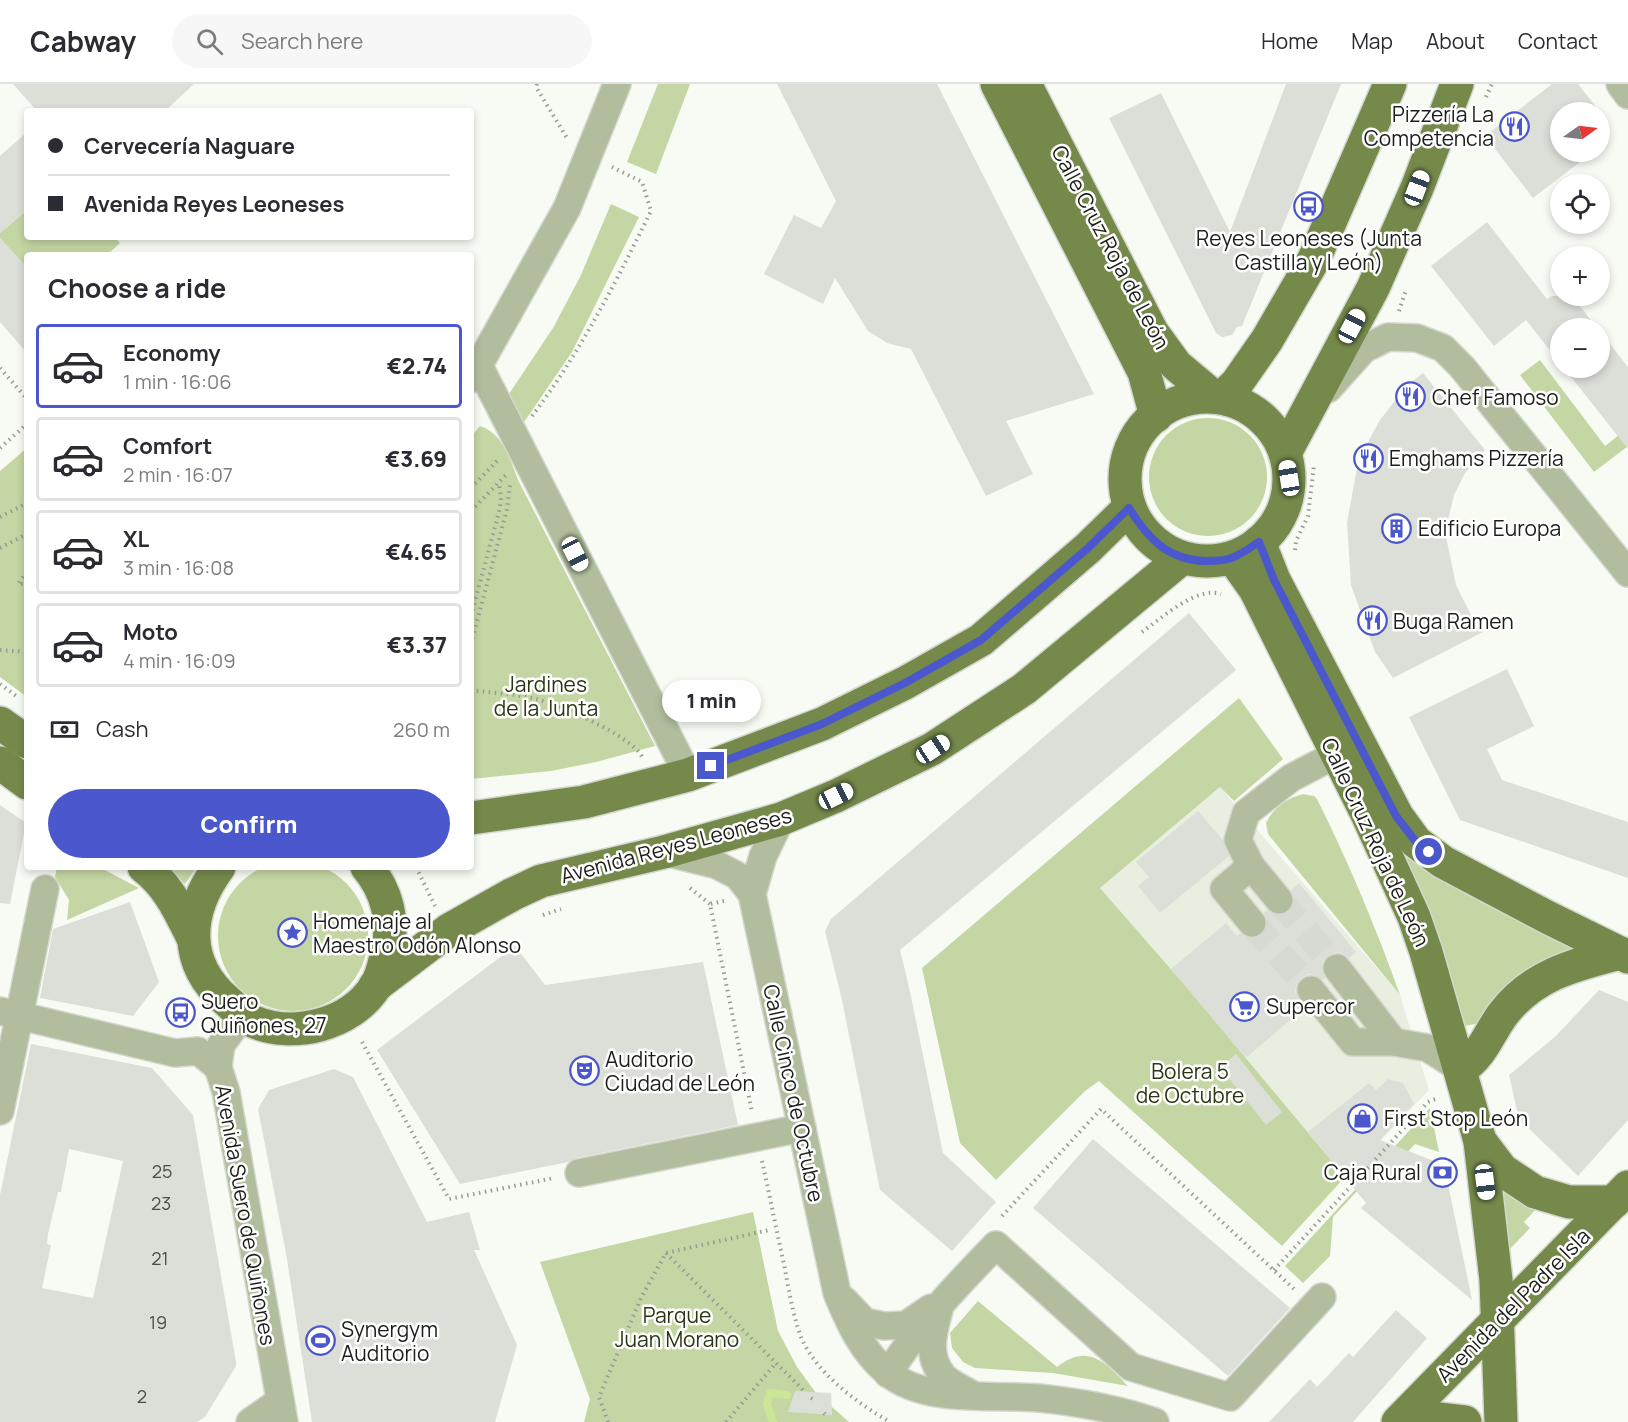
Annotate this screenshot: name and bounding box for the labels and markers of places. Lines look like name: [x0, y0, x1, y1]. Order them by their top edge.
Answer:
place label: Pizzería La Competencia: [1364, 100, 1494, 152]
restaurant icon: Pizzería La Competencia: [1499, 110, 1531, 142]
bus stop icon: Reyes Leoneses (Junta Castilla y León): [1293, 191, 1325, 223]
place label: Reyes Leoneses (Junta Castilla y León): [1196, 224, 1422, 276]
restaurant icon: Chef Famoso: [1395, 381, 1427, 413]
place label: Chef Famoso: [1432, 383, 1559, 411]
restaurant icon: Emghams Pizzería: [1352, 442, 1384, 474]
place label: Emghams Pizzería: [1389, 444, 1564, 472]
building icon: Edificio Europa: [1381, 512, 1413, 544]
place label: Edificio Europa: [1418, 514, 1561, 542]
restaurant icon: Buga Ramen: [1356, 605, 1388, 637]
place label: Buga Ramen: [1393, 607, 1514, 635]
place label: Homenaje al Maestro Odón Alonso: [313, 907, 521, 959]
place icon: Homenaje al Maestro Odón Alonso: [276, 917, 308, 949]
place label: Suero Quiñones, 27: [201, 987, 326, 1039]
supermarket icon: Supercor: [1229, 990, 1261, 1022]
place label: Supercor: [1266, 992, 1355, 1020]
bus stop icon: Suero Quiñones, 27: [164, 997, 196, 1029]
place label: Auditorio Ciudad de León: [605, 1045, 755, 1097]
theatre icon: Auditorio Ciudad de León: [568, 1055, 600, 1087]
shop icon: First Stop León: [1347, 1102, 1379, 1134]
place label: First Stop León: [1384, 1104, 1528, 1132]
bank icon: Caja Rural: [1426, 1156, 1458, 1188]
place label: Caja Rural: [1324, 1158, 1421, 1186]
place label: Synergym Auditorio: [341, 1315, 438, 1367]
sports icon: Synergym Auditorio: [304, 1325, 336, 1357]

